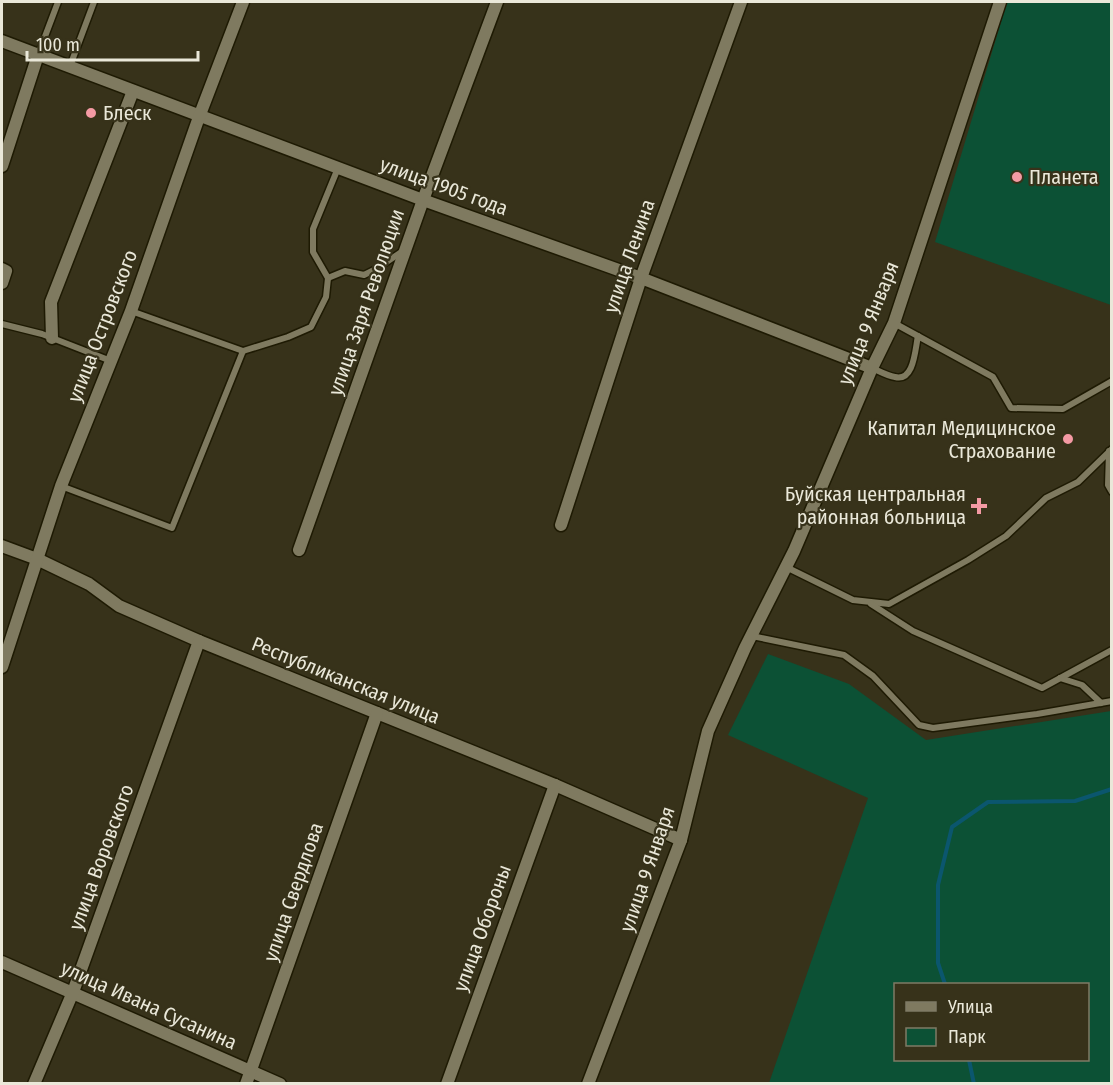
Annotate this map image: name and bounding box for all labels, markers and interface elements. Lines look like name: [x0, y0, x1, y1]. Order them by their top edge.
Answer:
scale bar: [27, 24, 198, 62]
text: 100 m: [36, 34, 80, 56]
place label: Блеск: [103, 101, 152, 125]
marker: Блеск: [84, 106, 98, 120]
street label: улица 1905 года: [377, 152, 511, 220]
place label: Планета: [1029, 165, 1098, 189]
marker: Планета: [1010, 170, 1024, 184]
street label: улица Ленина: [598, 196, 660, 316]
street label: улица Заря Революции: [323, 206, 409, 398]
street label: улица Островского: [62, 246, 142, 406]
street label: улица 9 Января: [832, 258, 904, 388]
place label: Капитал Медицинское Страхование: [867, 416, 1056, 463]
marker: Капитал Медицинское Страхование: [1061, 432, 1075, 446]
place label: Буйская центральная районная больница: [785, 482, 966, 529]
marker: Буйская центральная районная больница: [970, 497, 988, 515]
street label: Республиканская улица: [248, 631, 444, 729]
street label: улица Воровского: [63, 781, 139, 933]
street label: улица 9 Января: [614, 803, 680, 935]
street label: улица Свердлова: [258, 819, 328, 965]
street label: улица Обороны: [448, 861, 516, 995]
street label: улица Ивана Сусанина: [57, 955, 241, 1055]
legend: [894, 983, 1089, 1061]
text: Улица: [947, 996, 993, 1018]
text: Парк: [948, 1026, 986, 1048]

